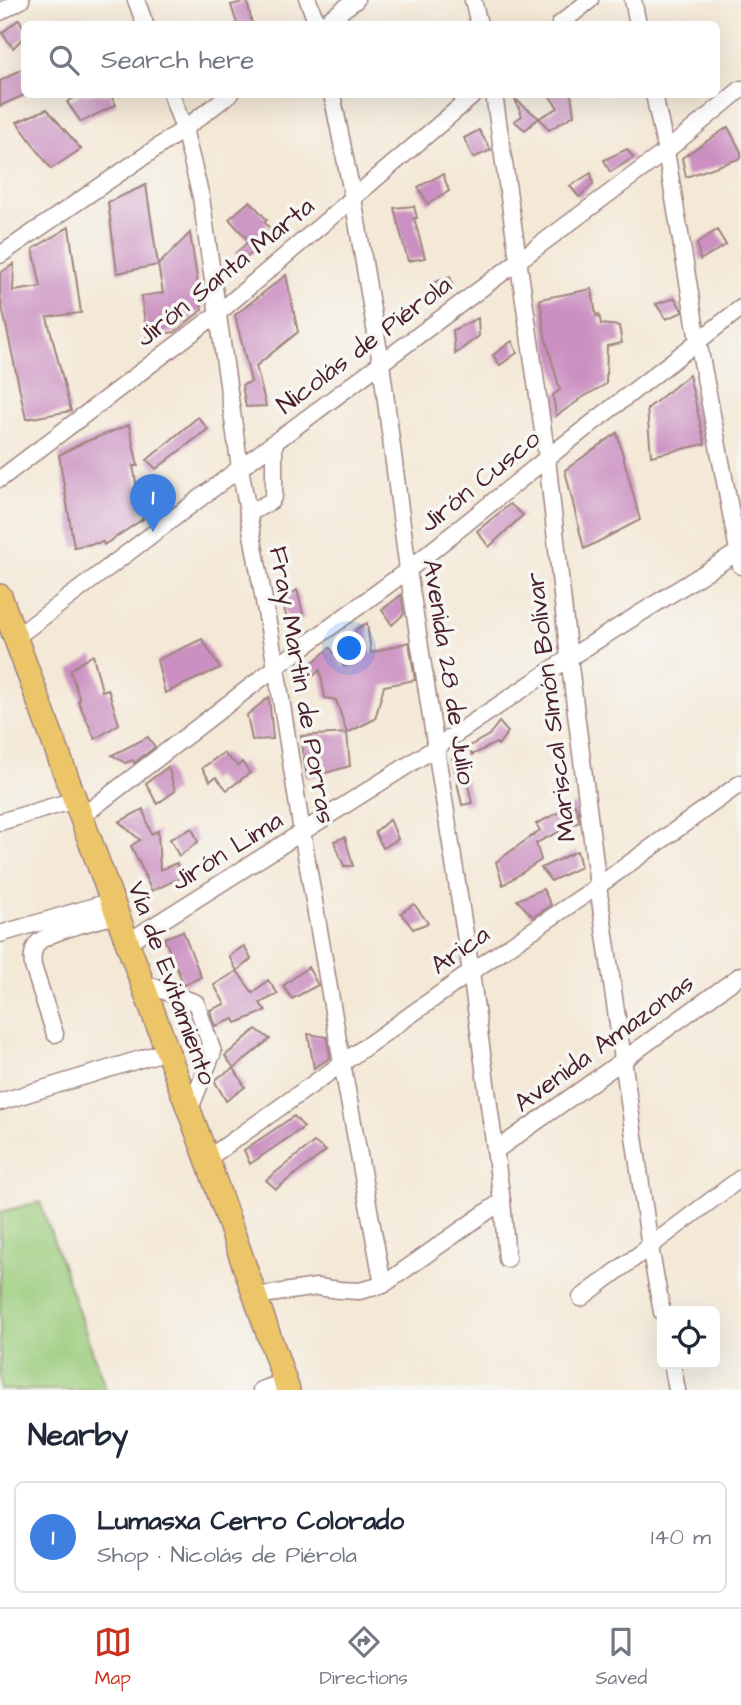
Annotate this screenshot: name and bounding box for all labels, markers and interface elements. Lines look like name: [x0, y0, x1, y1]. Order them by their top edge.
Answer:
search box: [21, 21, 720, 98]
icon: search: [45, 41, 83, 79]
text: Search here: [101, 42, 254, 78]
street label: Jirón Santa Marta: [128, 189, 322, 355]
street label: Nicolás de Piérola: [269, 267, 459, 423]
street label: Jirón Cusco: [412, 421, 548, 541]
pin: 1: [130, 474, 176, 532]
street label: Fray Martin de Porras: [258, 543, 344, 827]
street label: Avenida 28 de Julio: [413, 557, 485, 788]
street label: Mariscal SImón Bolívar: [517, 570, 585, 844]
your location: [332, 631, 366, 665]
street label: Jirón Lima: [164, 802, 290, 900]
street label: Vía de Evitamiento: [118, 876, 226, 1090]
street label: Arica: [423, 917, 497, 983]
street label: Avenida Amazonas: [506, 965, 702, 1121]
map controls: [657, 1306, 720, 1369]
button: locate: [657, 1306, 720, 1369]
text: Nearby: [28, 1415, 128, 1457]
text: Lumasxa Cerro Colorado: [97, 1503, 404, 1539]
text: 1: [52, 1521, 54, 1553]
text: 140 m: [651, 1521, 711, 1553]
text: Shop · Nicolás de Piérola: [97, 1539, 357, 1571]
tab: Map: [94, 1623, 132, 1692]
tab: Directions: [319, 1623, 408, 1692]
tab: Saved: [595, 1623, 647, 1692]

